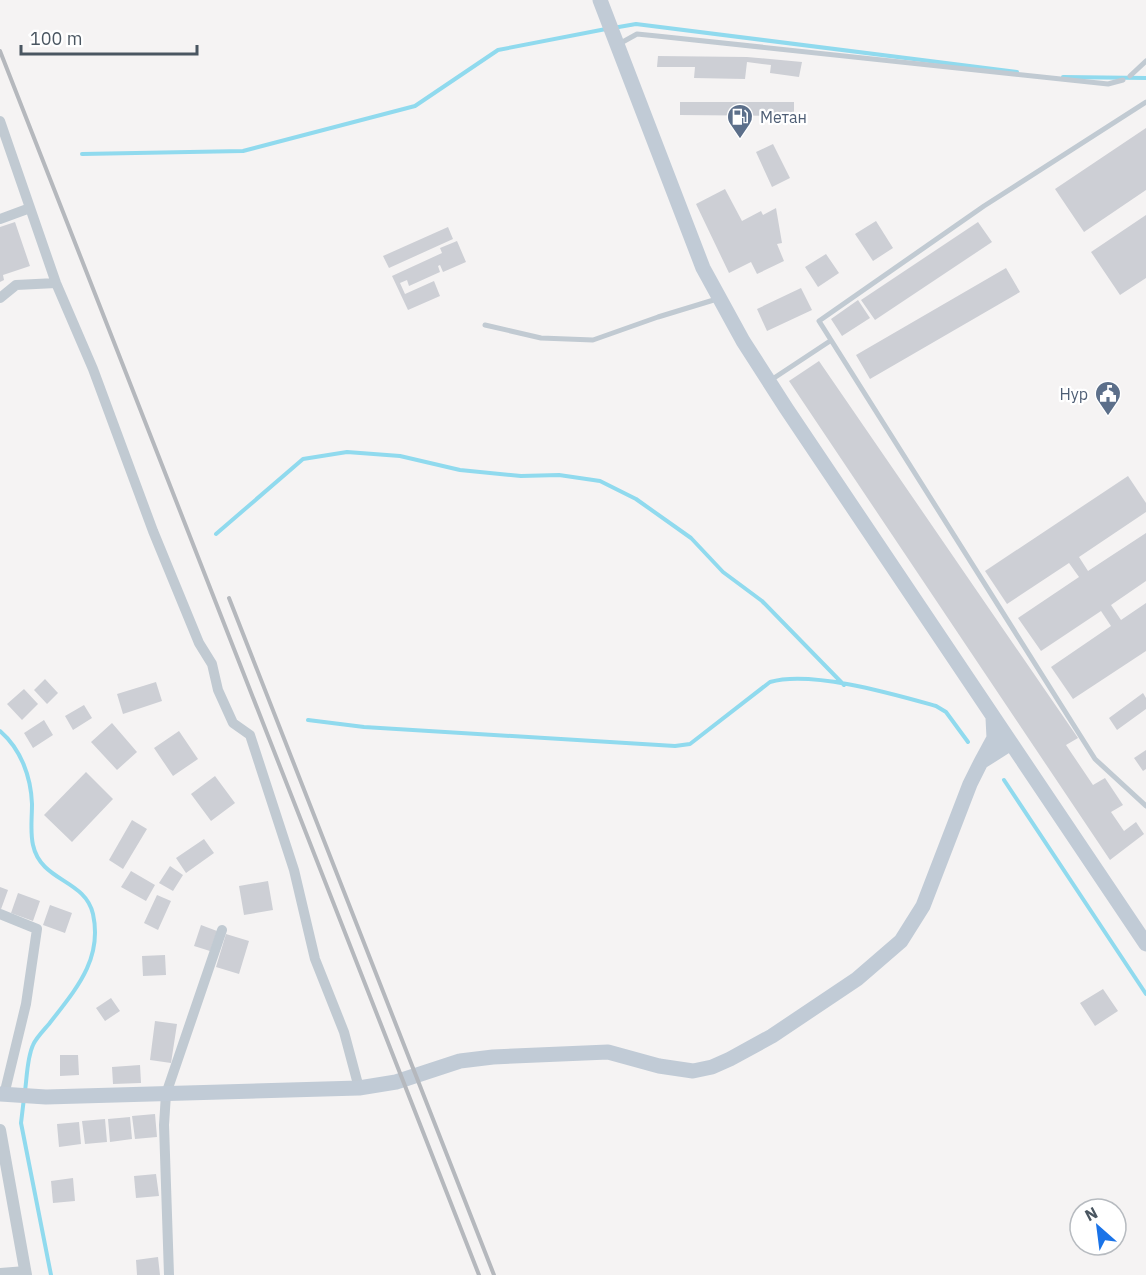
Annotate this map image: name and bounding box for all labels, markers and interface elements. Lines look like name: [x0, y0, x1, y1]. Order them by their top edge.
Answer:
scale bar: [21, 18, 196, 56]
text: 100 m: [30, 27, 82, 50]
fuel station icon: Метан: [725, 102, 755, 140]
place label: Метан: [760, 107, 807, 127]
public building icon: Нур: [1093, 379, 1123, 417]
place label: Нур: [1059, 384, 1088, 404]
north arrow: [1068, 1197, 1128, 1257]
text: N: [1081, 1202, 1101, 1225]

